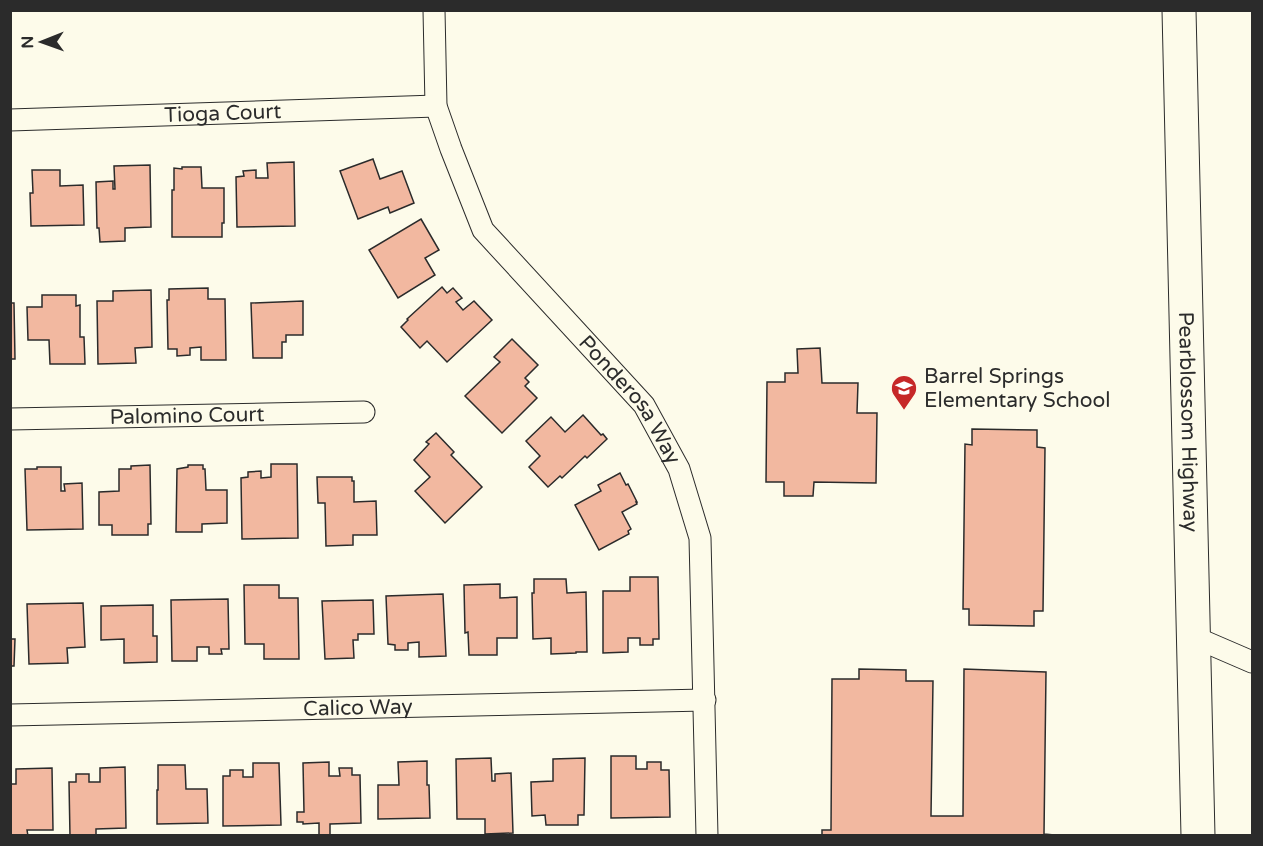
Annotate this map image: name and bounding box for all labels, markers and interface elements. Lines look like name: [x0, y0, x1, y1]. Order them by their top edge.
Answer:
north arrow: [12, 12, 72, 72]
text: N: [18, 36, 38, 49]
street label: Tioga Court: [164, 99, 282, 128]
street label: Pearblossom Highway: [1173, 311, 1203, 533]
street label: Ponderosa Way: [573, 330, 686, 469]
place label: Barrel Springs Elementary School: [924, 364, 1111, 413]
school or university icon: Barrel Springs Elementary School: [889, 373, 919, 411]
street label: Palomino Court: [109, 402, 265, 430]
street label: Calico Way: [303, 694, 413, 722]

